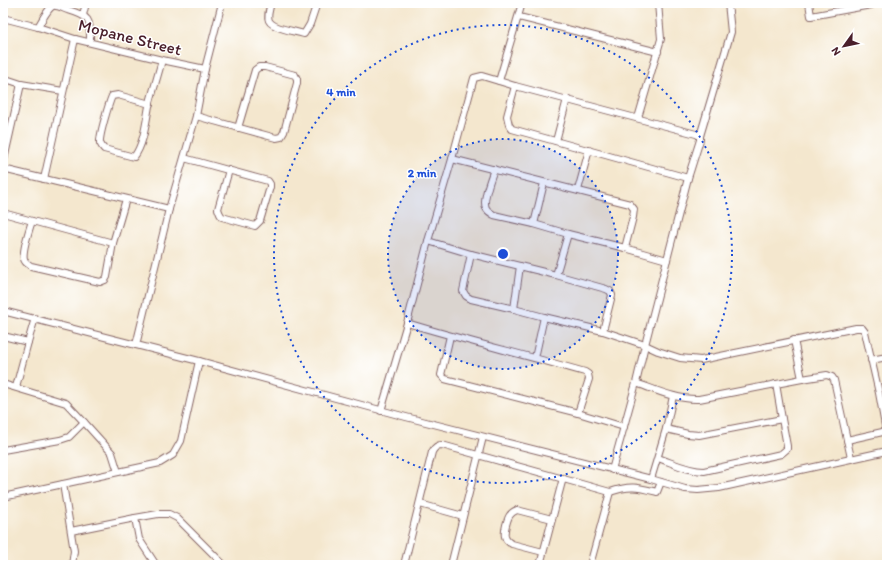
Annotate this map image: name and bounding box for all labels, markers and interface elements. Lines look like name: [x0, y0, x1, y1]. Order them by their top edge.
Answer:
street label: Mopane Street: [76, 15, 184, 60]
north arrow: [824, 26, 864, 66]
text: N: [829, 45, 844, 58]
text: 4 min: [326, 85, 356, 99]
text: 2 min: [408, 166, 437, 180]
centre of rings: [496, 247, 510, 261]

